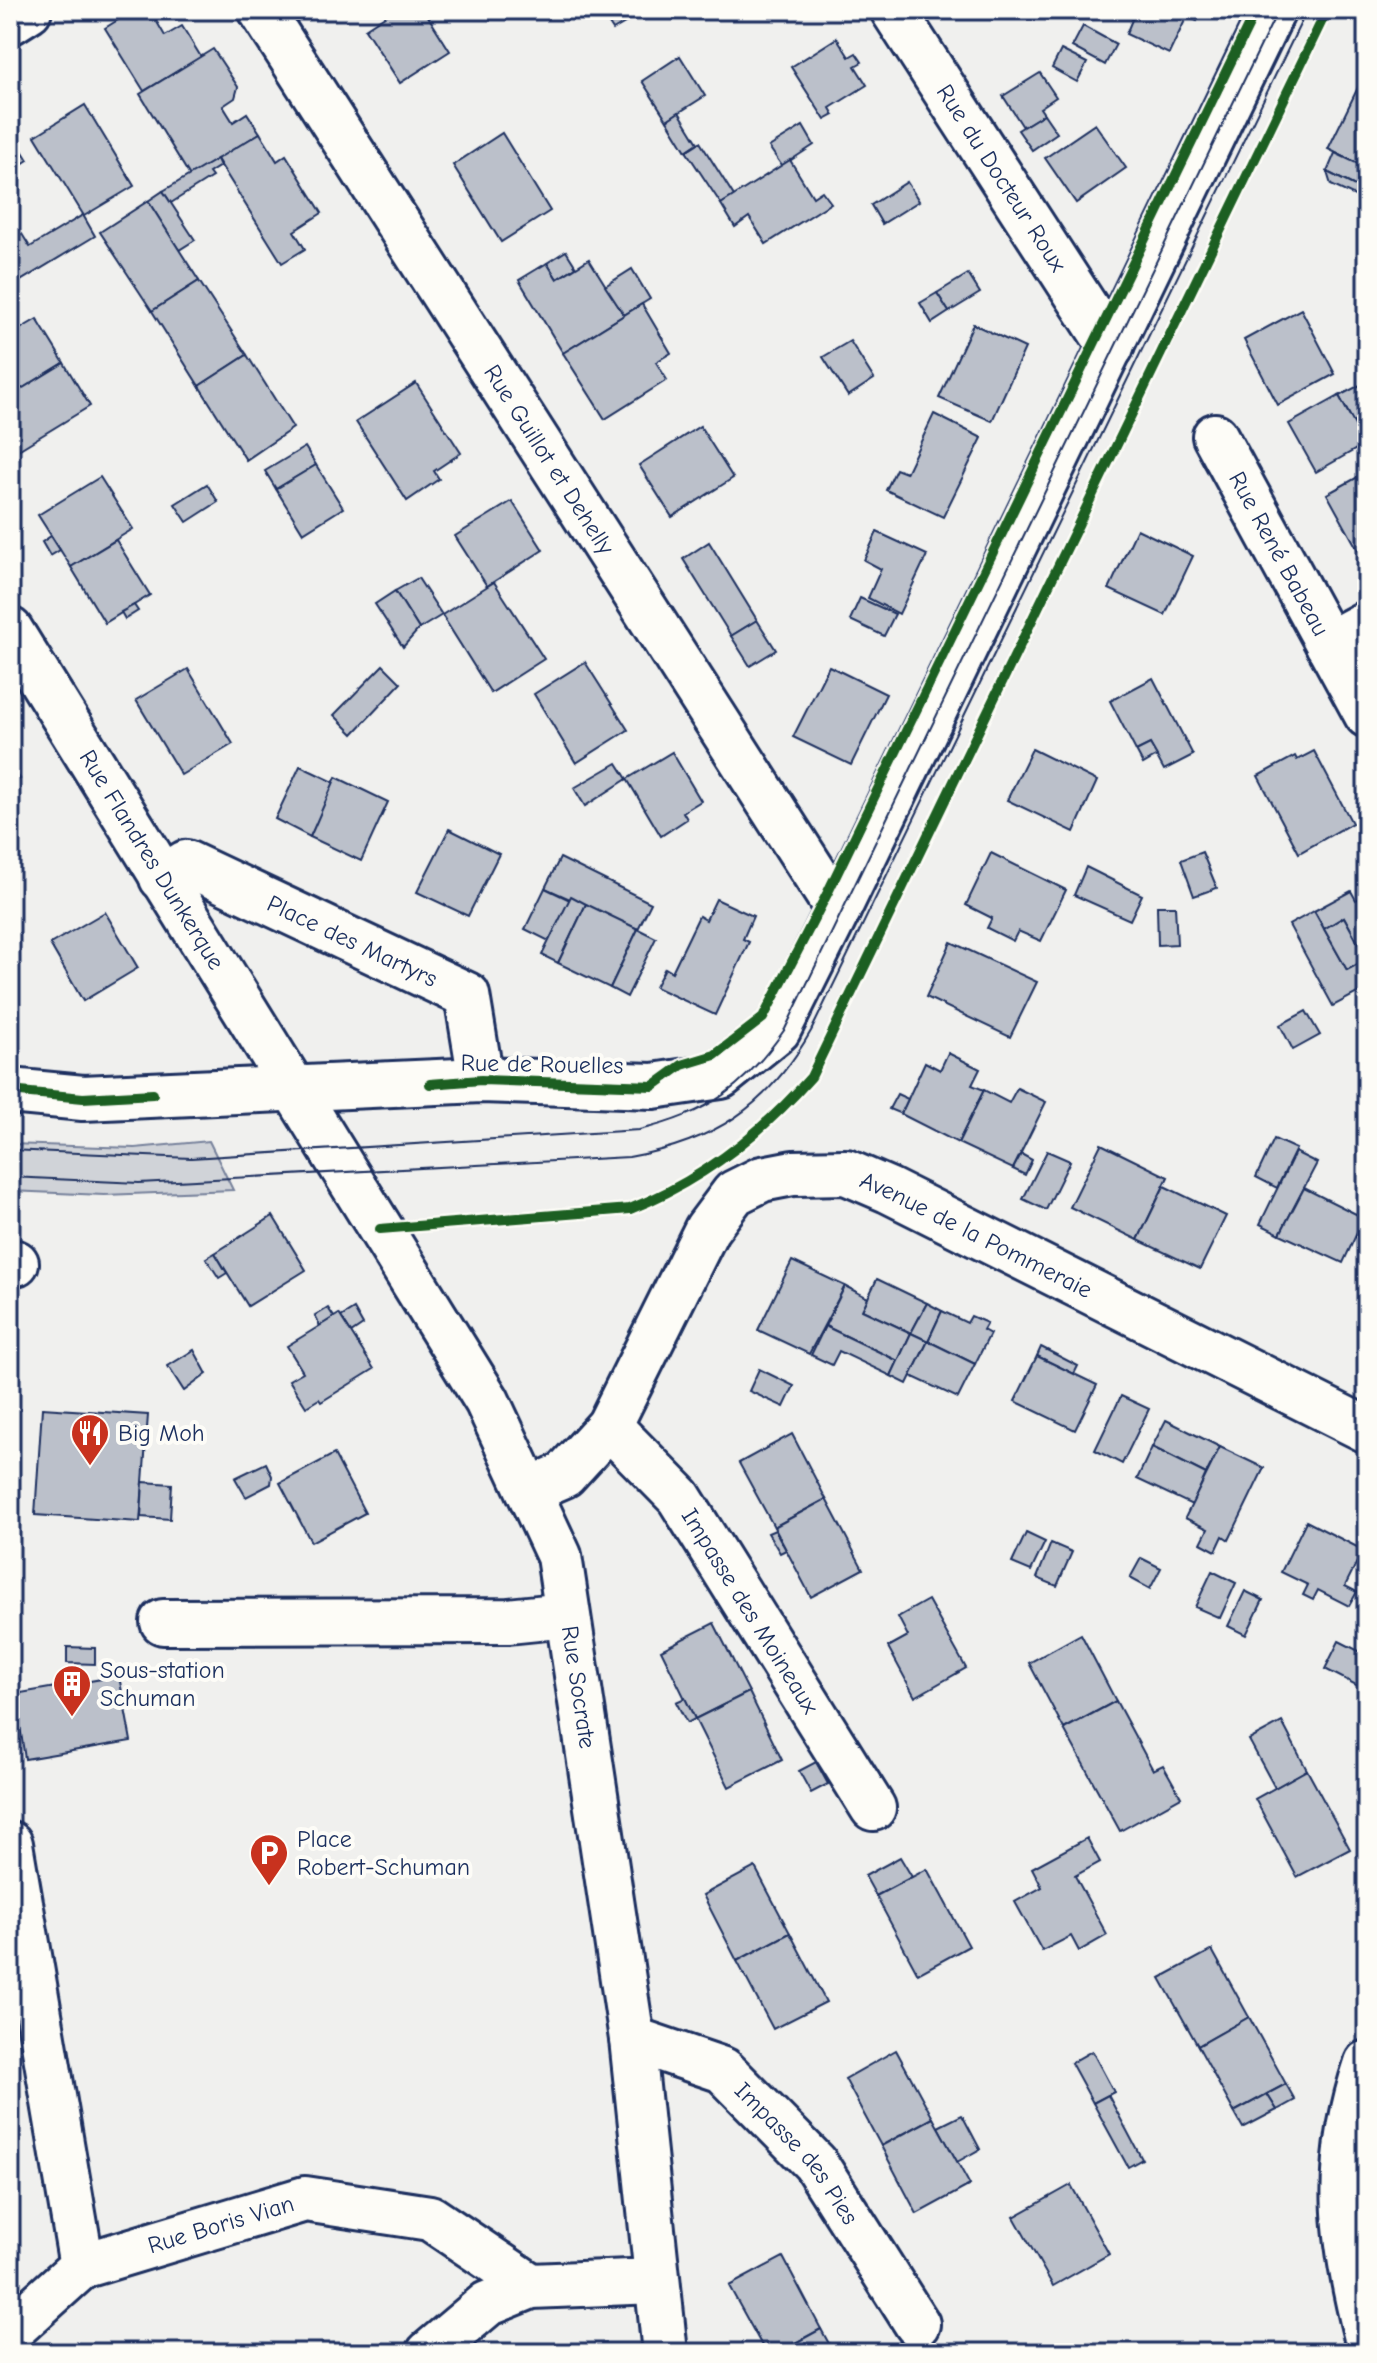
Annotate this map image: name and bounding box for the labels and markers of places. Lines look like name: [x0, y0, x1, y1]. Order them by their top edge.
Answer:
restaurant icon: Big Moh: [69, 1412, 111, 1467]
place label: Big Moh: [118, 1419, 205, 1447]
place label: Sous-station Schuman: [100, 1656, 225, 1712]
building icon: Sous-station Schuman: [51, 1663, 93, 1718]
place label: Place Robert-Schuman: [297, 1825, 470, 1881]
parking icon: Place Robert-Schuman: [248, 1832, 290, 1887]

